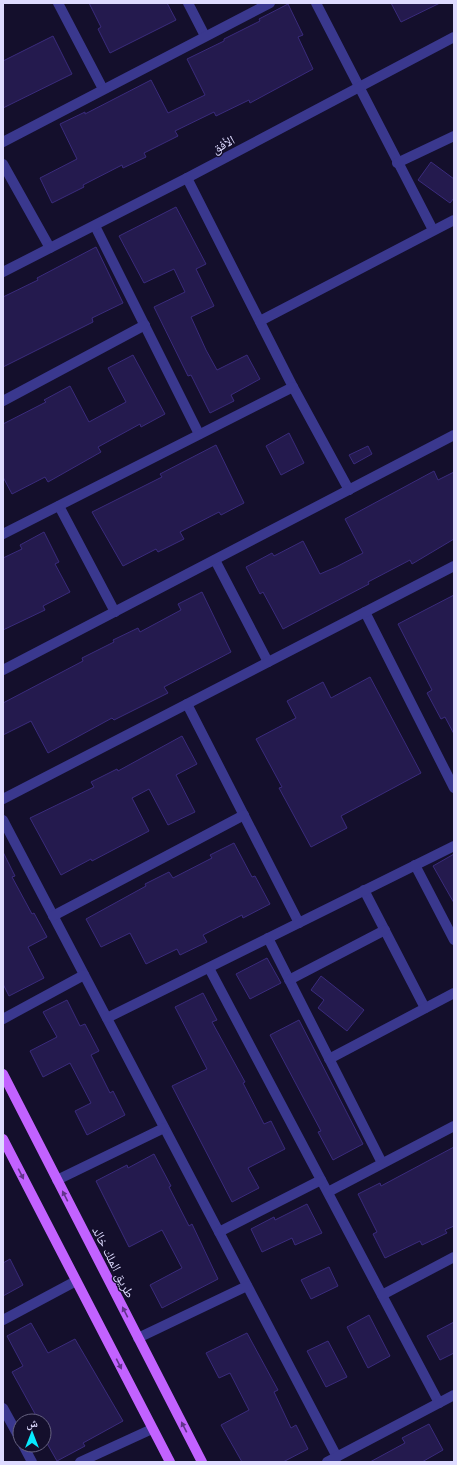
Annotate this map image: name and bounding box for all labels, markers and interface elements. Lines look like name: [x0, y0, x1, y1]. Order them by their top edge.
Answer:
street label: الأفق: [208, 131, 238, 157]
one-way arrow: [18, 1168, 24, 1179]
one-way arrow: [62, 1190, 69, 1202]
street label: طريق الملك خالد: [88, 1223, 140, 1301]
one-way arrow: [122, 1306, 128, 1317]
one-way arrow: [116, 1358, 122, 1370]
north arrow: [12, 1413, 52, 1453]
text: ش: [26, 1415, 38, 1431]
one-way arrow: [181, 1422, 187, 1433]

